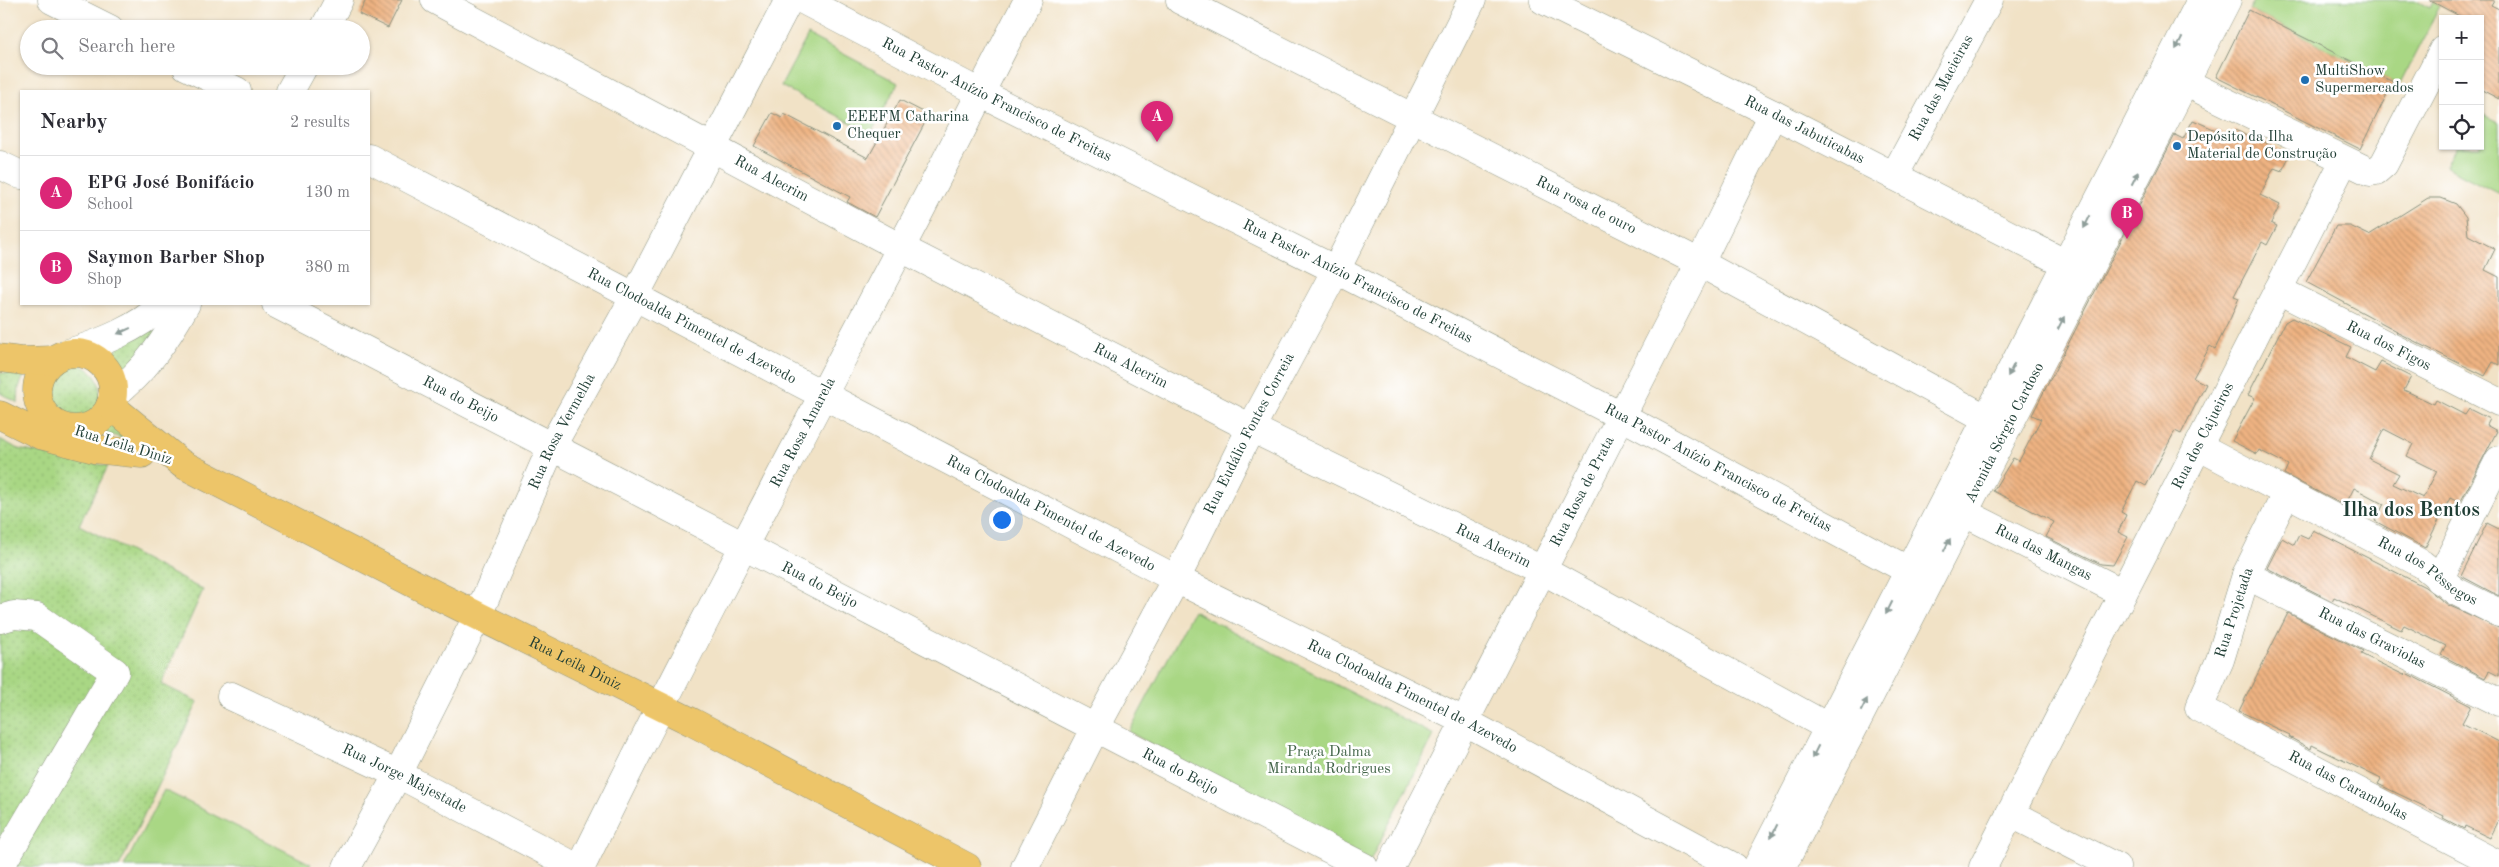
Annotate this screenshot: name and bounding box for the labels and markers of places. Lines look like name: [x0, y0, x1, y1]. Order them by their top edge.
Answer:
place label: MultiShow Supermercados: [2315, 64, 2414, 96]
marker: MultiShow Supermercados: [2299, 74, 2311, 86]
pin: A: [1141, 101, 1173, 142]
place label: EEEFM Catharina Chequer: [847, 110, 970, 142]
marker: EEEFM Catharina Chequer: [831, 120, 843, 132]
place label: Depósito da Ilha Material de Construção: [2187, 130, 2337, 162]
marker: Depósito da Ilha Material de Construção: [2171, 140, 2183, 152]
pin: B: [2111, 198, 2143, 239]

